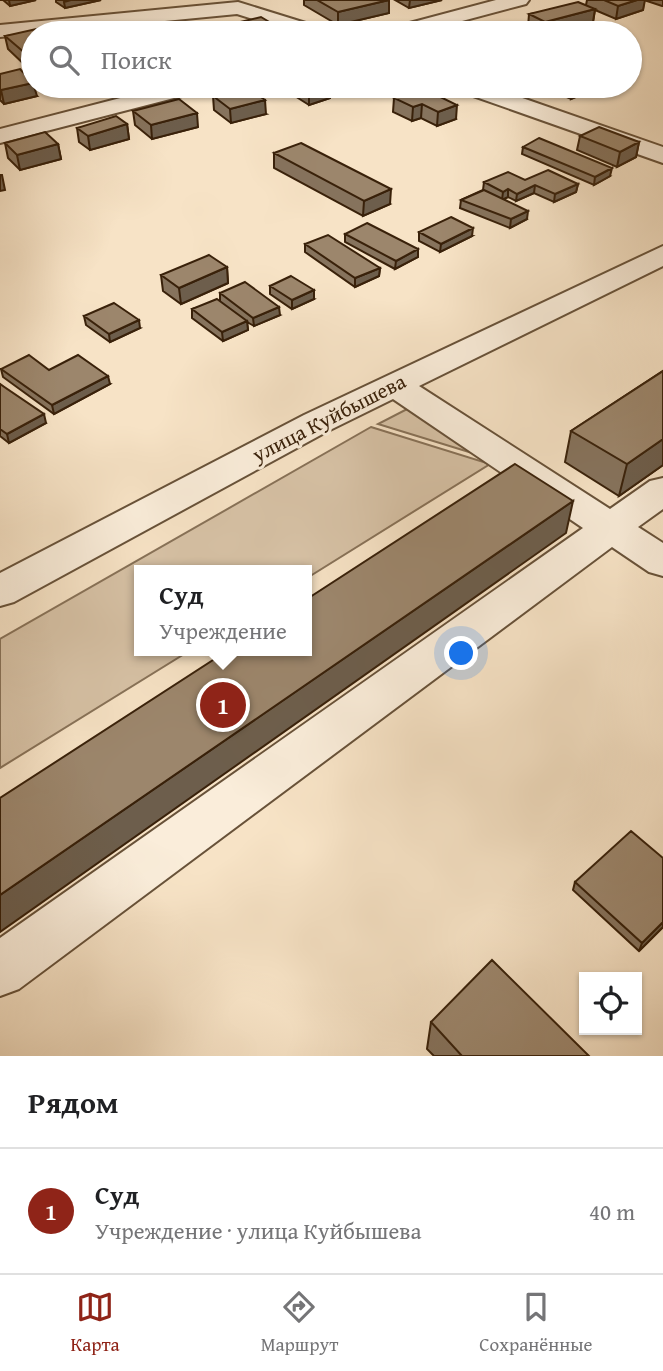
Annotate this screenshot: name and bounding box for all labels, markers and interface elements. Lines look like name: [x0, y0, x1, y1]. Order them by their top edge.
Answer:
search box: [21, 21, 642, 98]
text: Поиск: [101, 40, 172, 79]
icon: search: [45, 41, 83, 79]
street label: улица Куйбышева: [246, 365, 411, 470]
popup: [134, 565, 312, 656]
text: Суд: [159, 575, 204, 614]
text: Учреждение: [159, 614, 287, 647]
your location: [444, 636, 478, 670]
pin: 1: [200, 679, 246, 731]
map controls: [579, 972, 642, 1035]
button: locate: [579, 972, 642, 1035]
text: Рядом: [28, 1080, 119, 1124]
text: Суд: [95, 1175, 139, 1214]
text: 1: [45, 1195, 57, 1228]
text: 40 m: [589, 1195, 635, 1228]
text: Учреждение · улица Куйбышева: [95, 1214, 421, 1247]
tab: Карта: [70, 1288, 120, 1358]
tab: Маршрут: [261, 1288, 338, 1358]
tab: Сохранённые: [479, 1288, 592, 1358]

